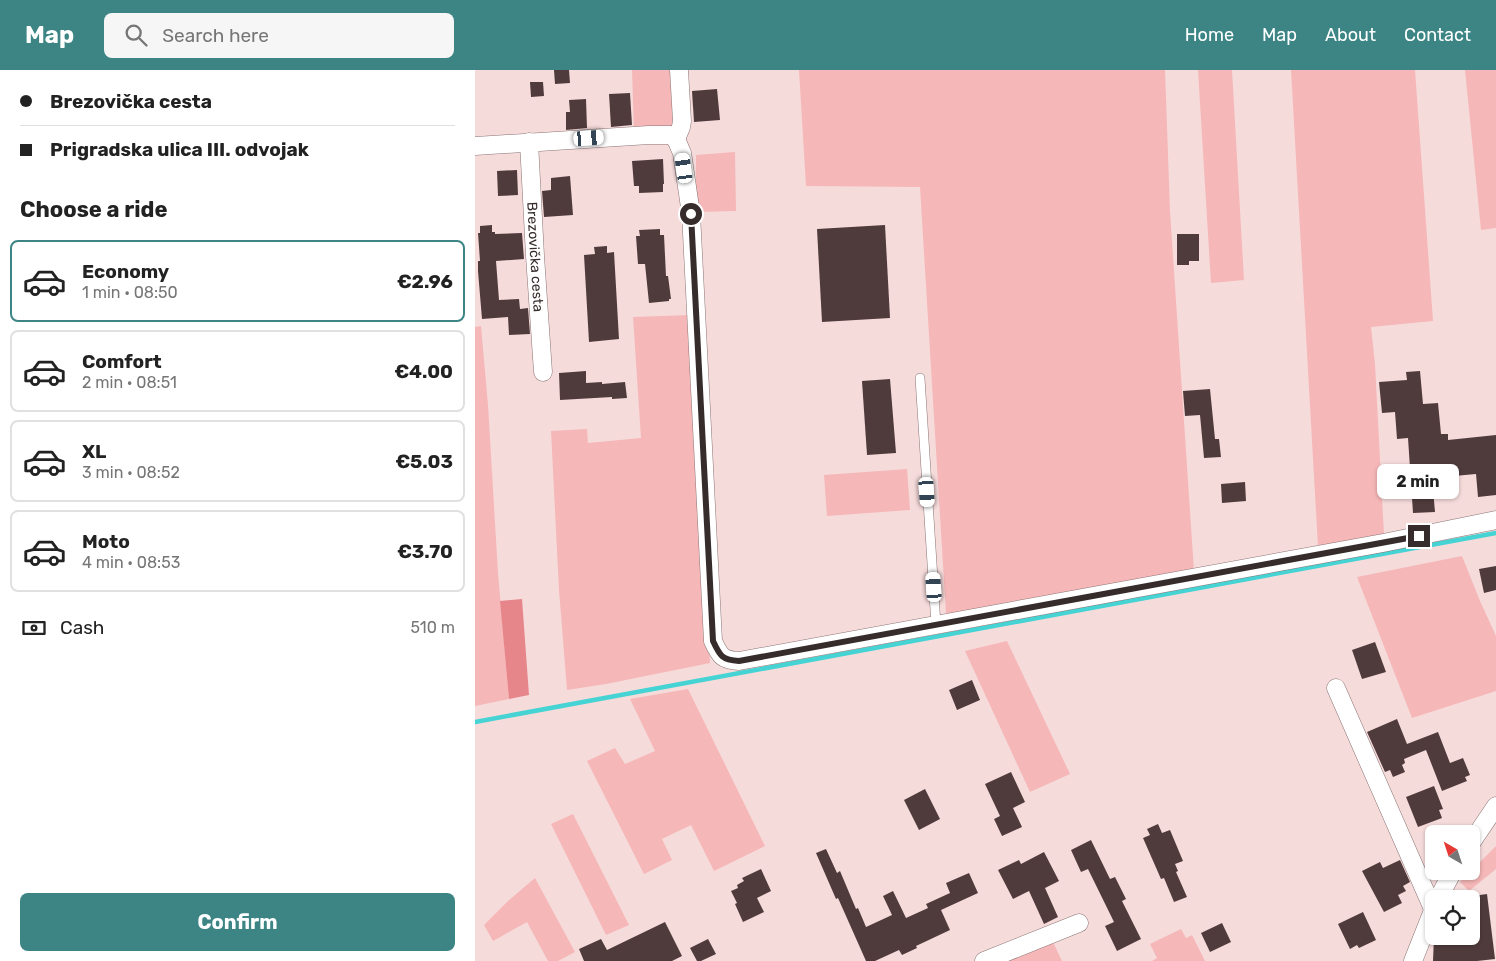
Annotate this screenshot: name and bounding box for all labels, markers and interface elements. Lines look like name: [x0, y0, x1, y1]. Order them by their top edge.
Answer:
search box: [104, 13, 454, 58]
text: Map: [25, 21, 74, 49]
icon: search: [122, 21, 150, 49]
text: Search here: [162, 24, 269, 47]
text: Home: [1185, 24, 1234, 46]
text: Map: [1262, 24, 1297, 46]
text: About: [1325, 24, 1376, 46]
text: Contact: [1404, 24, 1471, 46]
text: Brezovička cesta: [50, 90, 212, 113]
car: [573, 129, 604, 147]
text: Prigradska ulica III. odvojak: [50, 138, 309, 161]
car: [674, 152, 693, 184]
text: Choose a ride: [20, 196, 167, 223]
street label: Brezovička cesta: [524, 201, 547, 312]
route start: [680, 203, 702, 225]
icon: car: [22, 259, 67, 304]
text: Economy: [82, 260, 169, 283]
text: €2.96: [397, 270, 453, 293]
text: 1 min · 08:50: [82, 283, 178, 302]
icon: car: [22, 349, 67, 394]
text: Comfort: [82, 350, 162, 373]
text: €4.00: [394, 360, 453, 383]
text: 2 min · 08:51: [82, 373, 177, 392]
icon: car: [22, 439, 67, 484]
text: XL: [82, 440, 106, 463]
text: €5.03: [395, 450, 453, 473]
text: 3 min · 08:52: [82, 463, 180, 482]
callout: 2 min: [1378, 464, 1460, 498]
text: 2 min: [1396, 472, 1440, 491]
car: [918, 477, 935, 507]
route end: [1408, 525, 1430, 547]
icon: car: [22, 529, 67, 574]
text: Moto: [82, 530, 130, 553]
text: €3.70: [397, 540, 453, 563]
text: 4 min · 08:53: [82, 553, 180, 572]
car: [925, 572, 942, 602]
icon: cash: [20, 614, 48, 642]
text: Cash: [60, 616, 104, 639]
text: 510 m: [411, 618, 455, 637]
north arrow: [1425, 825, 1480, 880]
map controls: [1425, 825, 1480, 945]
button: locate: [1425, 890, 1480, 945]
button: Confirm: [20, 893, 455, 951]

